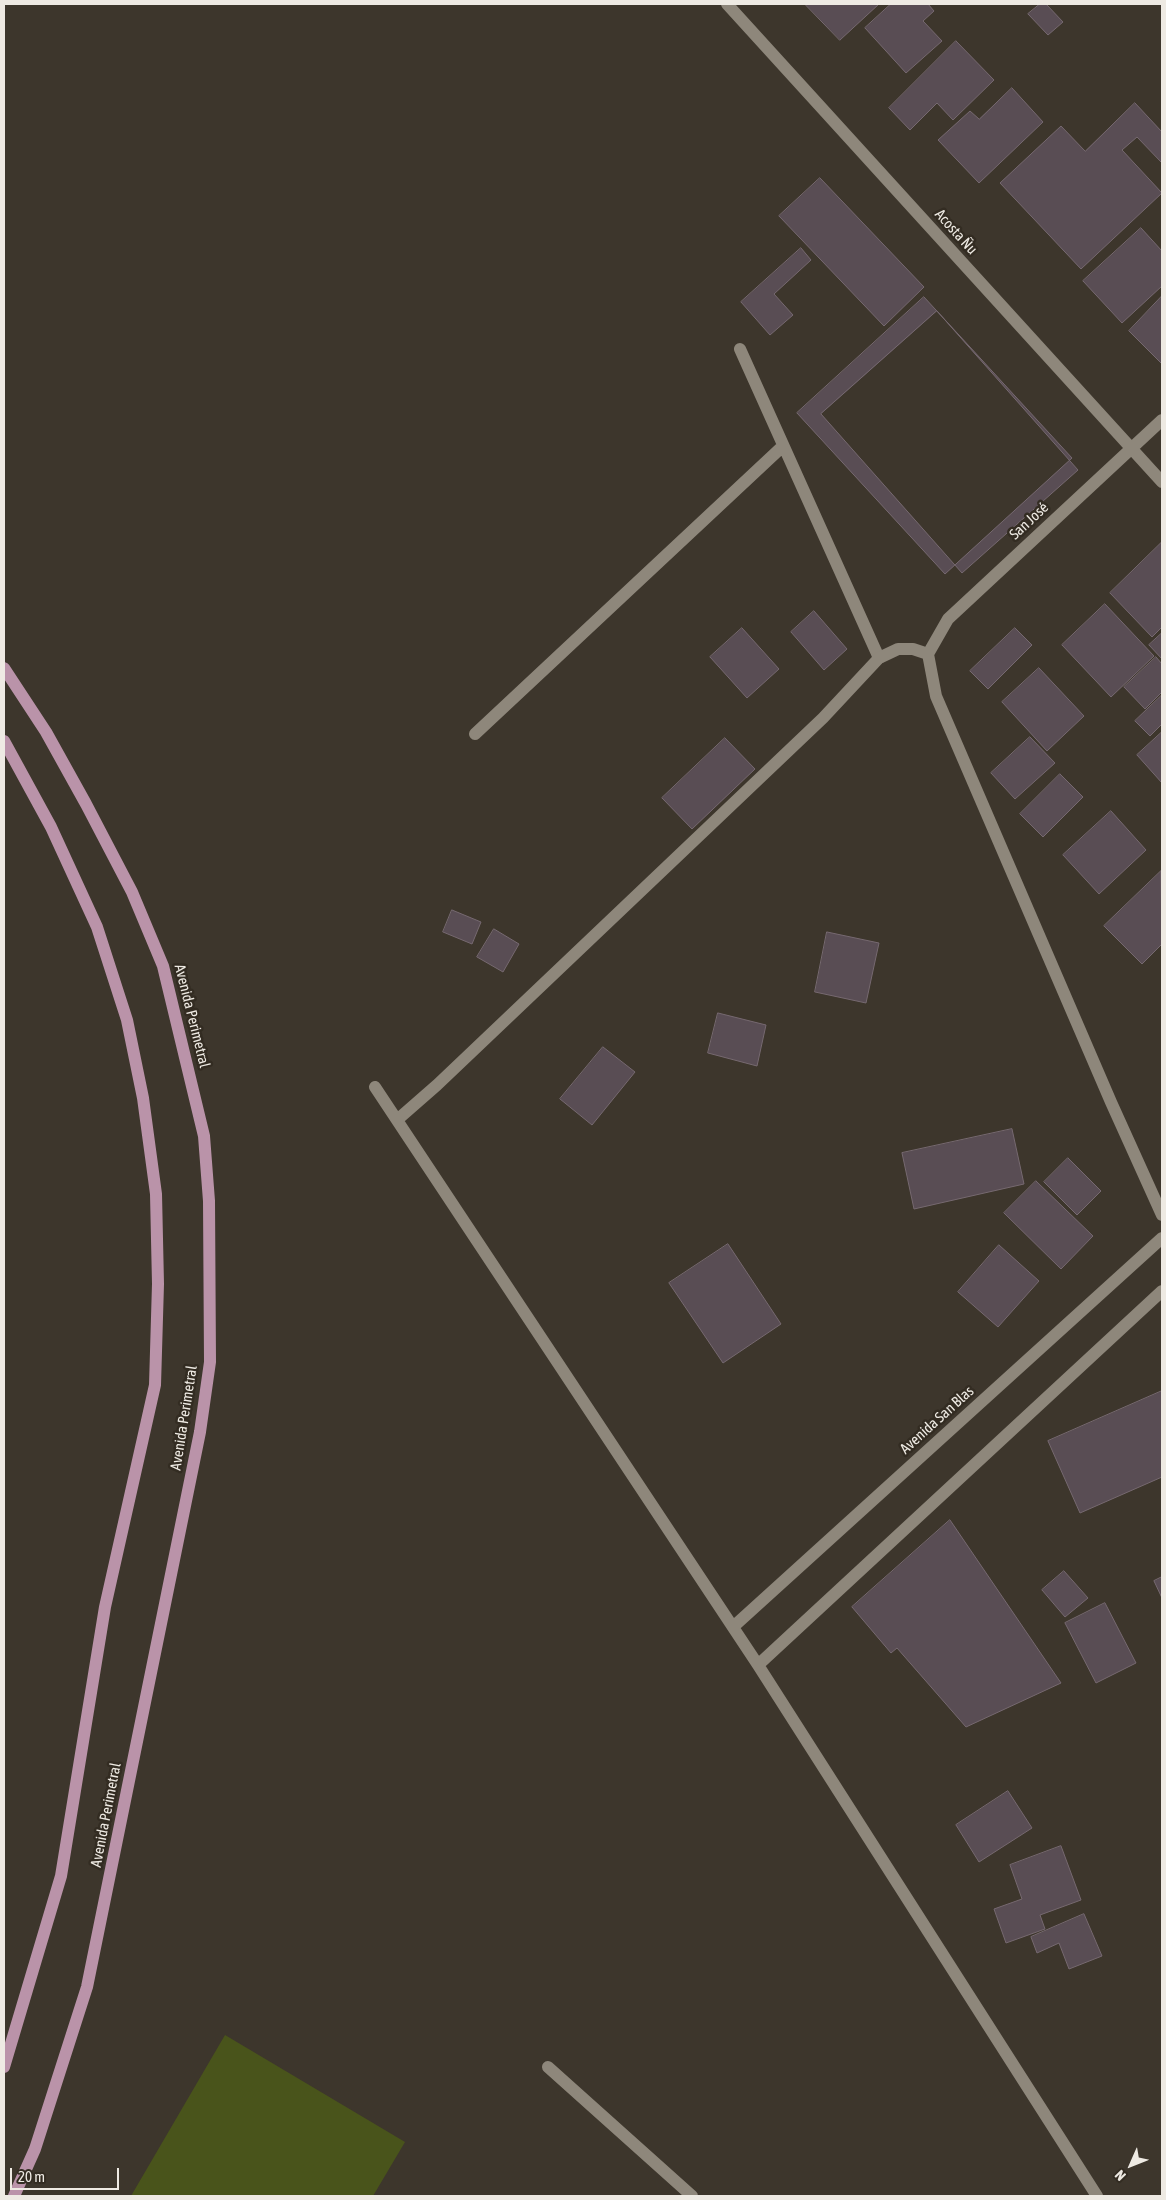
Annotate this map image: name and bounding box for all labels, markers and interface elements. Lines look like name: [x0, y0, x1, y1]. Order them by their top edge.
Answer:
street label: Acosta Ñu: [931, 206, 981, 258]
street label: San José: [1006, 499, 1052, 543]
street label: Avenida Perimetral: [170, 962, 214, 1070]
street label: Avenida Perimetral: [167, 1364, 201, 1472]
street label: Avenida San Blas: [896, 1382, 978, 1458]
street label: Avenida Perimetral: [87, 1761, 125, 1869]
north arrow: [1106, 2140, 1156, 2190]
scale bar: [12, 2158, 121, 2190]
text: N: [1112, 2167, 1129, 2184]
text: 20 m: [18, 2168, 45, 2185]

